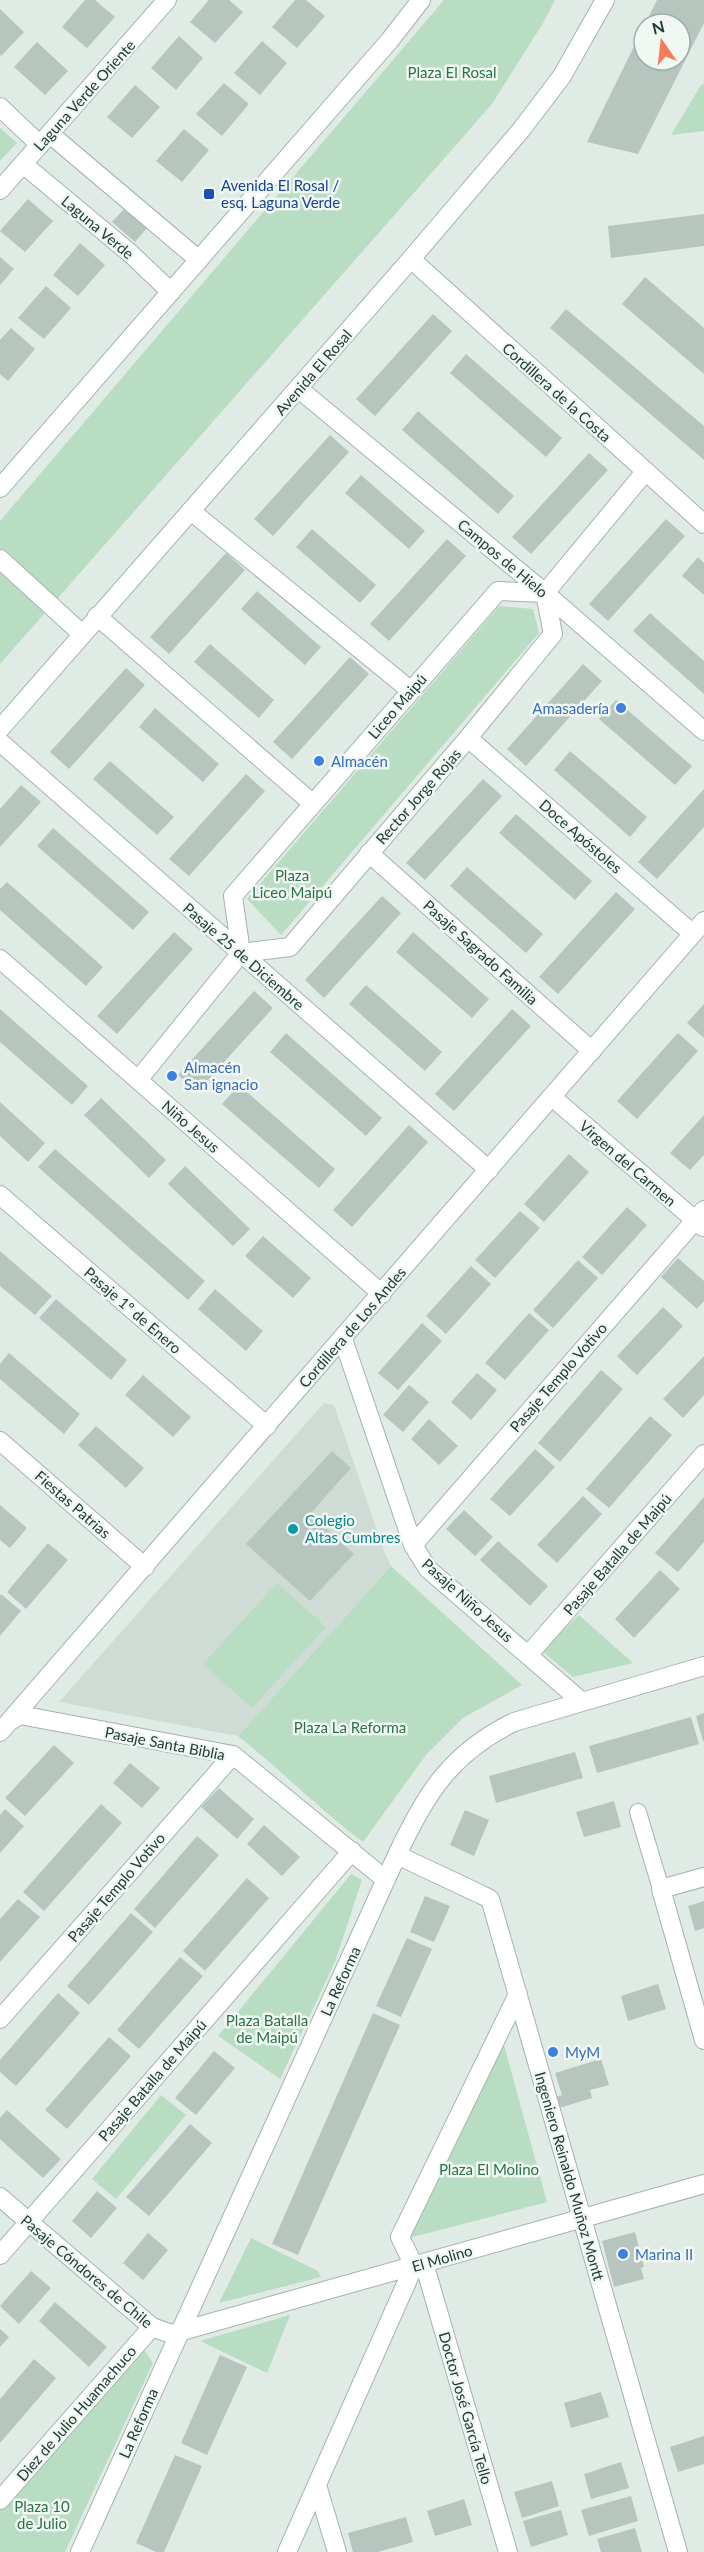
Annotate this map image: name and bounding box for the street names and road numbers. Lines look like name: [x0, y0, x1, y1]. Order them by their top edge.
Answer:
street label: Laguna Verde Oriente: [29, 36, 139, 154]
street label: Laguna Verde: [58, 192, 138, 263]
street label: Avenida El Rosal: [271, 326, 355, 418]
street label: Cordillera de la Costa: [499, 339, 615, 445]
street label: Campos de Hielo: [454, 515, 552, 601]
street label: Liceo Maipú: [364, 670, 430, 742]
street label: Rector Jorge Rojas: [372, 745, 464, 847]
street label: Doce Apóstoles: [536, 795, 626, 877]
street label: Pasaje Sagrado Familia: [420, 896, 542, 1008]
street label: Pasaje 25 de Diciembre: [180, 899, 308, 1013]
street label: Niño Jesus: [158, 1096, 224, 1156]
street label: Virgen del Carmen: [576, 1116, 680, 1210]
street label: Pasaje 1º de Enero: [81, 1263, 185, 1357]
street label: Cordillera de Los Andes: [295, 1263, 409, 1391]
street label: Pasaje Templo Votivo: [506, 1319, 610, 1435]
street label: Fiestas Patrias: [32, 1466, 114, 1542]
street label: Pasaje Batalla de Maipú: [559, 1489, 675, 1619]
street label: Pasaje Niño Jesus: [419, 1554, 517, 1646]
street label: Pasaje Santa Biblia: [103, 1723, 227, 1763]
street label: Pasaje Templo Votivo: [64, 1829, 168, 1945]
street label: La Reforma: [316, 1943, 364, 2019]
street label: Pasaje Batalla de Maipú: [94, 2015, 210, 2145]
street label: Ingeniero Reinaldo Muñoz Montt: [532, 2070, 609, 2283]
street label: Pasaje Cóndores de Chile: [18, 2211, 157, 2331]
street label: El Molino: [410, 2241, 474, 2275]
street label: Doctor José García Tello: [436, 2330, 496, 2486]
street label: Diez de Julio Huamachuco: [12, 2342, 140, 2484]
street label: La Reforma: [115, 2385, 161, 2461]

